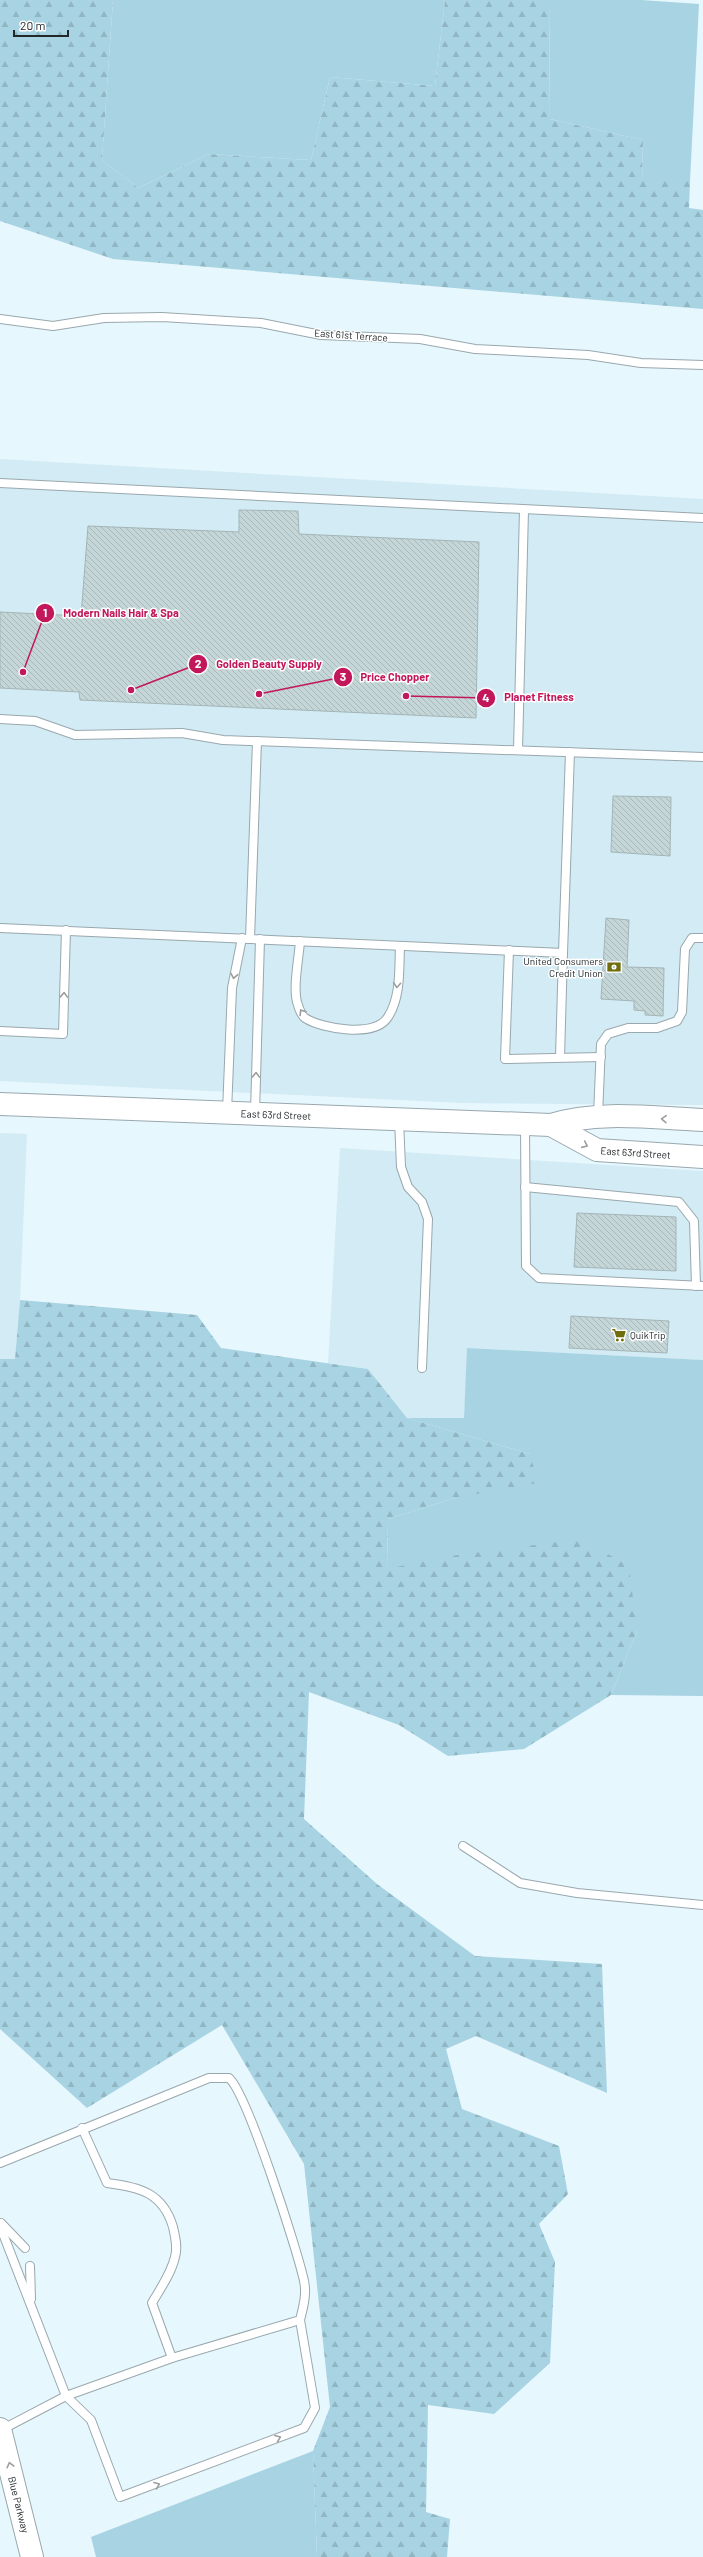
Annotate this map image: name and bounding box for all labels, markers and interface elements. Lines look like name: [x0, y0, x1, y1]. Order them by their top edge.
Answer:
scale bar: [14, 12, 68, 38]
text: 20 m: [20, 18, 46, 32]
street label: East 61st Terrace: [314, 326, 388, 344]
callout: Modern Nails Hair & Spa: [35, 601, 187, 624]
text: 1: [43, 605, 47, 619]
text: Modern Nails Hair & Spa: [63, 606, 179, 619]
callout: Golden Beauty Supply: [188, 652, 330, 675]
text: 2: [195, 656, 202, 670]
text: Golden Beauty Supply: [216, 657, 322, 670]
callout: Price Chopper: [333, 665, 438, 688]
text: 3: [340, 669, 346, 683]
text: Price Chopper: [360, 670, 430, 683]
callout: Planet Fitness: [476, 686, 582, 709]
text: 4: [482, 690, 490, 704]
text: Planet Fitness: [504, 690, 574, 703]
place label: United Consumers Credit Union: [523, 955, 603, 979]
bank icon: United Consumers Credit Union: [606, 959, 622, 975]
one-way arrow: [231, 973, 239, 980]
one-way arrow: [393, 982, 402, 988]
one-way arrow: [60, 992, 68, 998]
one-way arrow: [299, 1009, 307, 1016]
one-way arrow: [252, 1072, 261, 1078]
street label: East 63rd Street: [240, 1107, 312, 1122]
one-way arrow: [661, 1115, 667, 1123]
one-way arrow: [581, 1140, 588, 1148]
street label: East 63rd Street: [600, 1144, 671, 1161]
supermarket icon: QuikTrip: [611, 1327, 627, 1343]
place label: QuikTrip: [630, 1329, 666, 1341]
one-way arrow: [275, 2435, 282, 2443]
one-way arrow: [6, 2461, 14, 2468]
street label: Blue Parkway: [6, 2475, 32, 2535]
one-way arrow: [153, 2481, 160, 2489]

